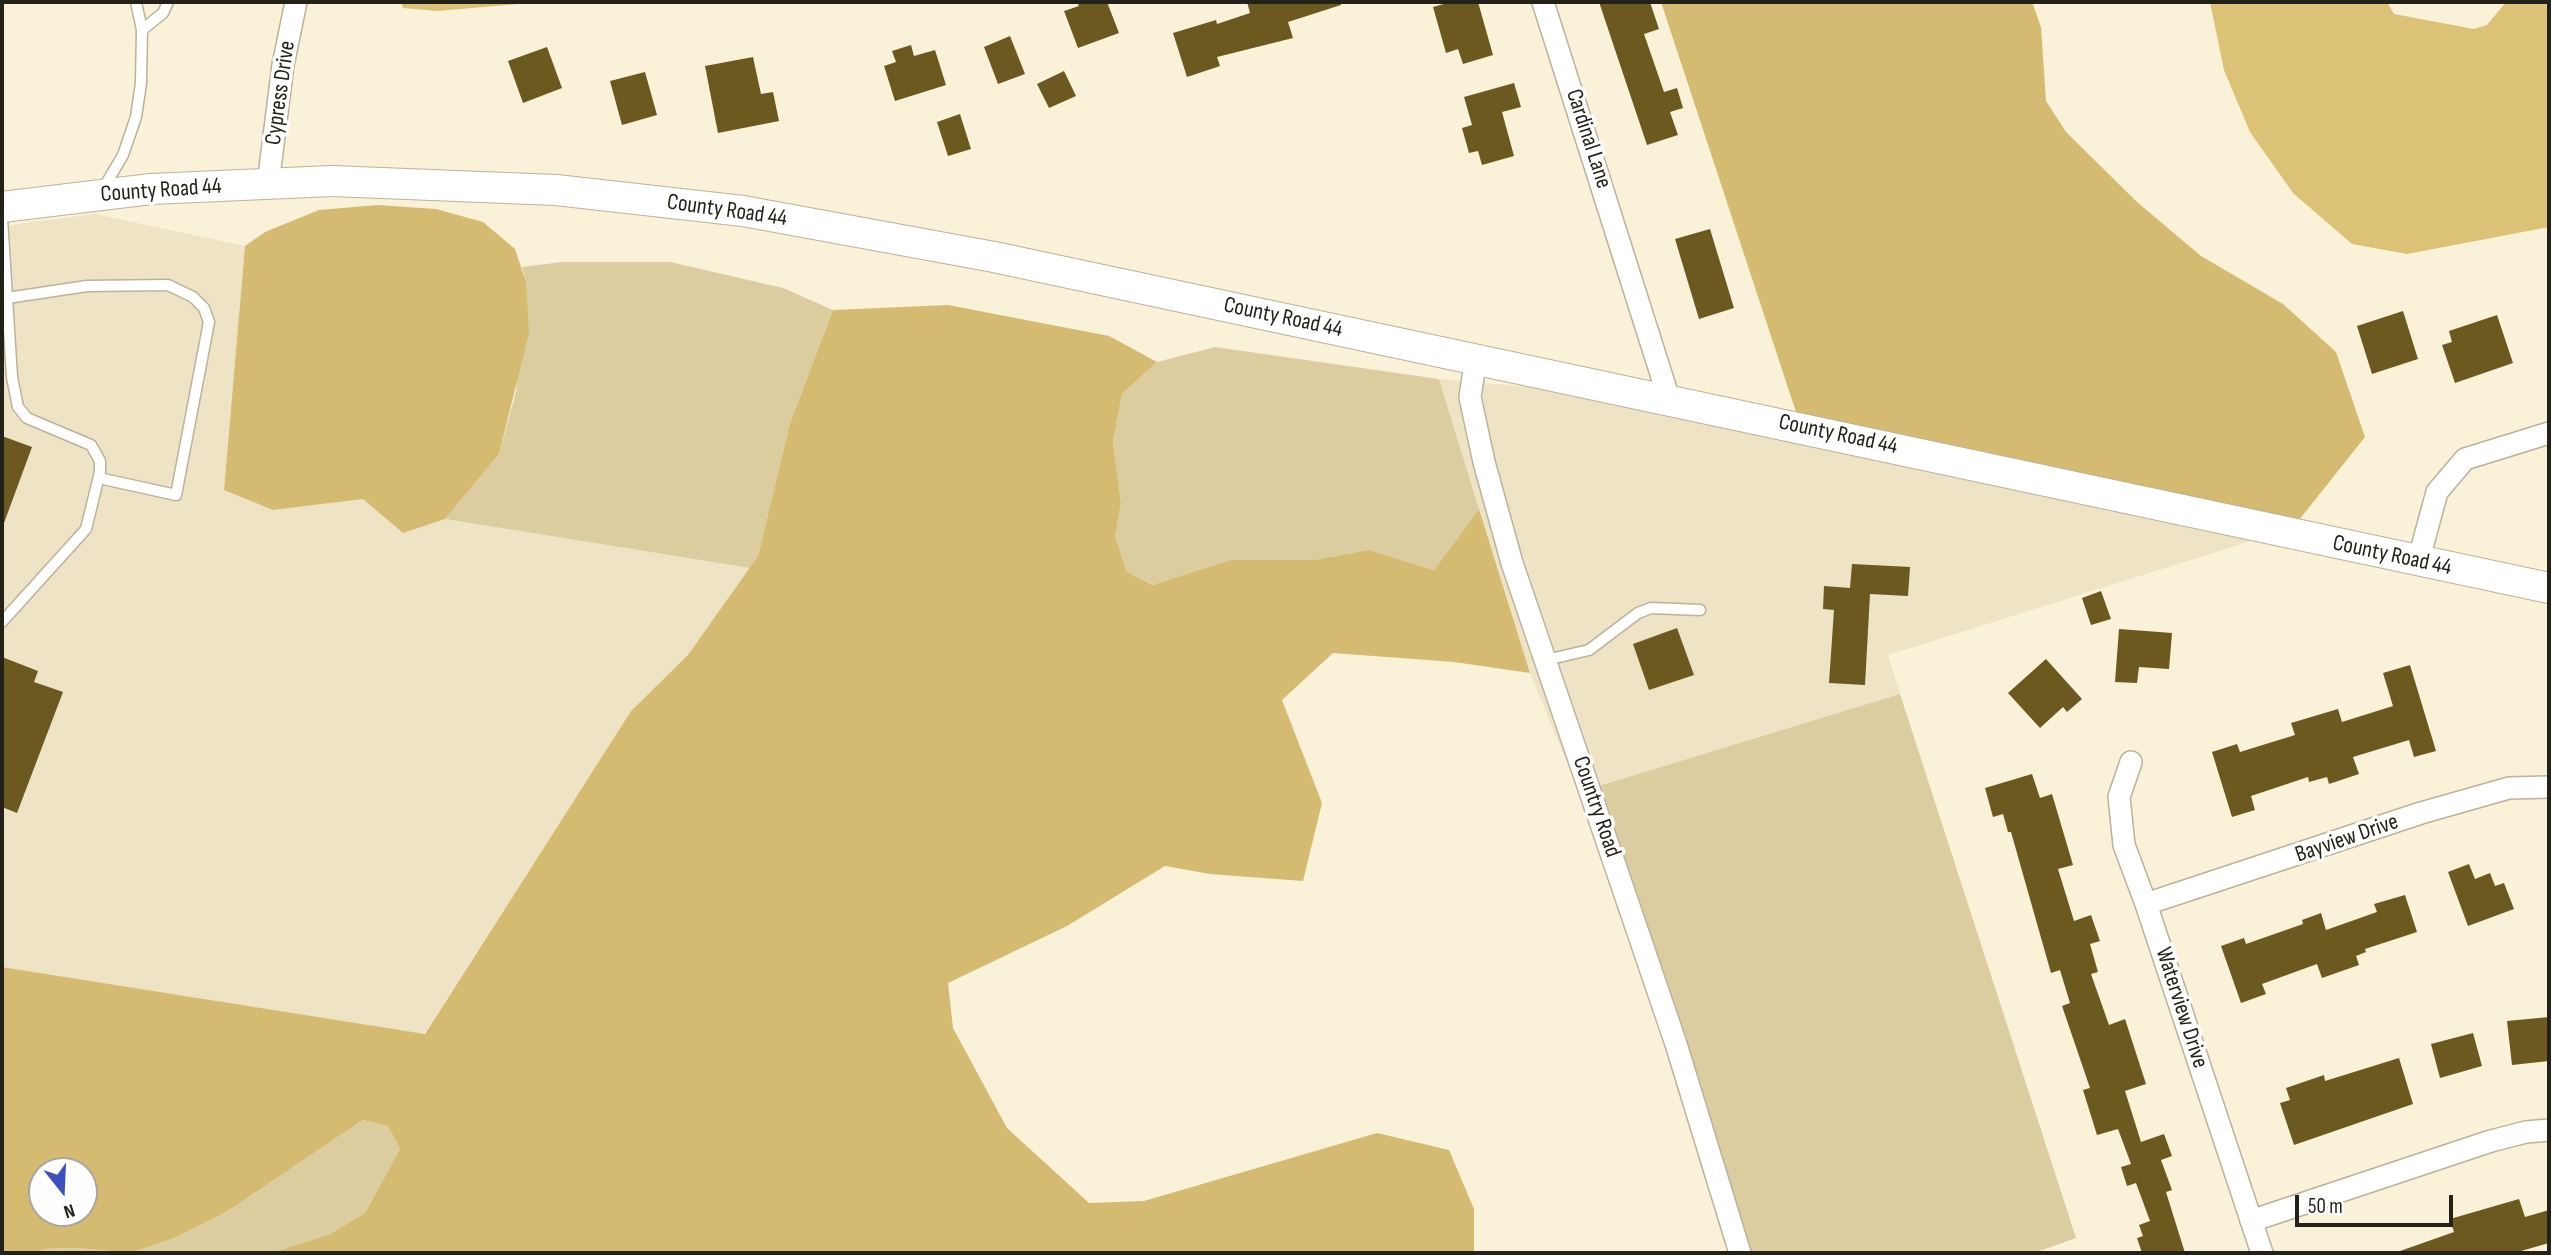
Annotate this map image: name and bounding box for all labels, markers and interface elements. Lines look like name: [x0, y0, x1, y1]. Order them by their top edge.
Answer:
street label: Cypress Drive: [260, 39, 302, 147]
street label: Cardinal Lane: [1559, 86, 1617, 192]
street label: County Road 44: [100, 173, 222, 209]
street label: County Road 44: [665, 189, 789, 233]
street label: County Road 44: [1221, 292, 1345, 344]
street label: County Road 44: [1776, 409, 1900, 461]
street label: County Road 44: [2330, 530, 2454, 582]
street label: Country Road: [1566, 753, 1626, 861]
street label: Bayview Drive: [2292, 809, 2402, 869]
street label: Waterview Drive: [2149, 944, 2213, 1072]
north arrow: [28, 1157, 98, 1227]
scale bar: [2299, 1182, 2456, 1226]
text: 50 m: [2308, 1194, 2343, 1219]
text: N: [61, 1198, 77, 1223]

